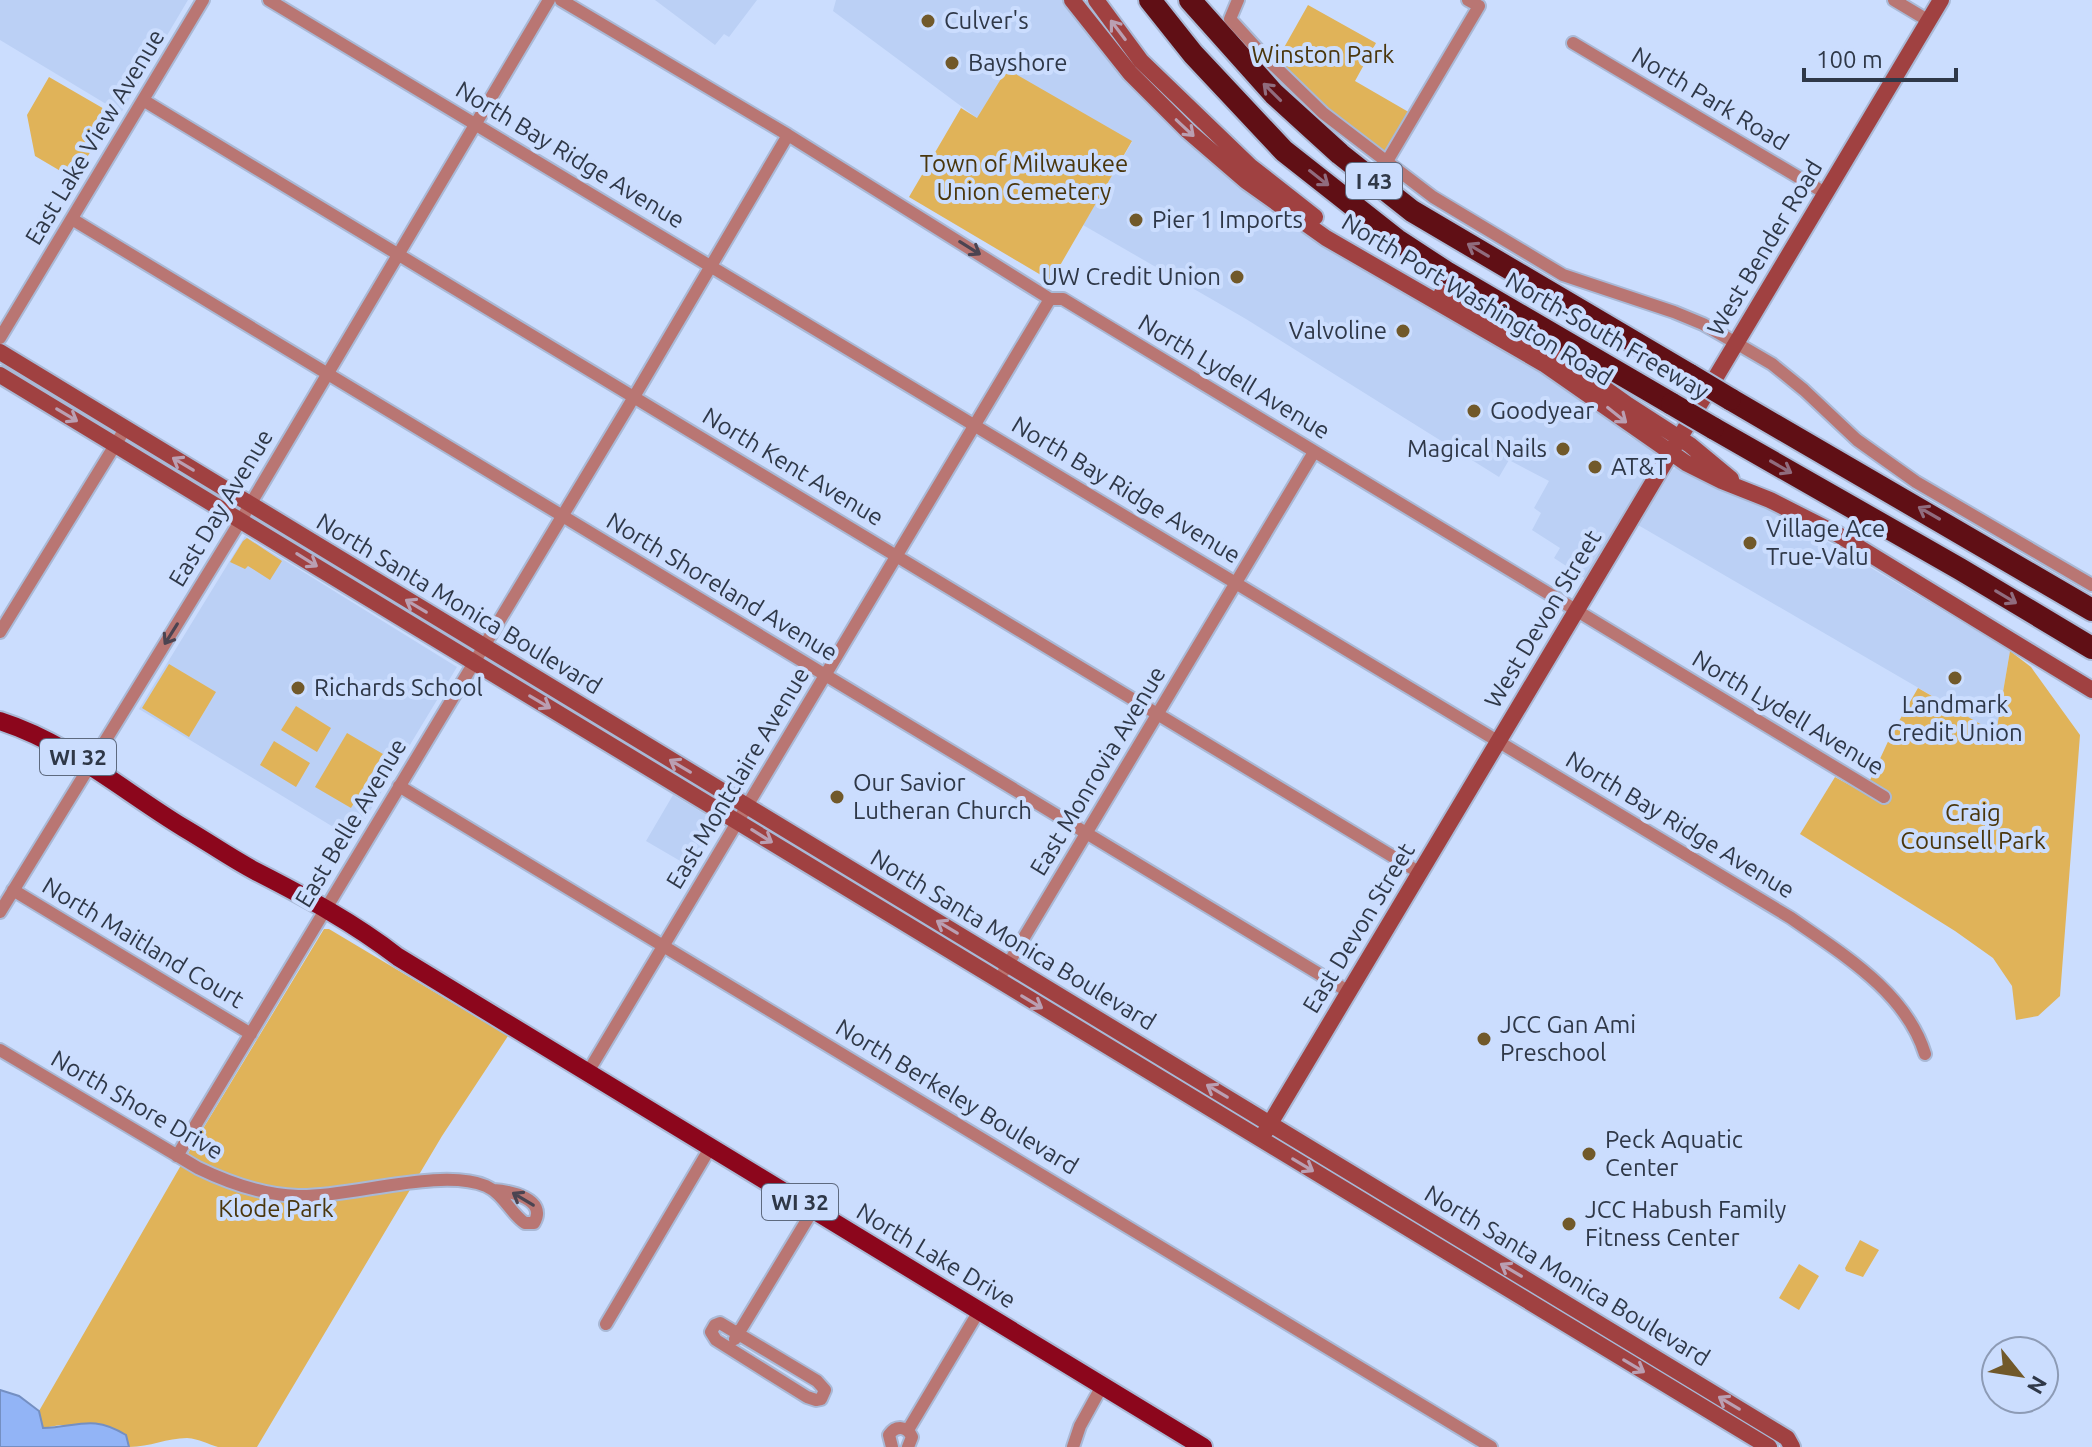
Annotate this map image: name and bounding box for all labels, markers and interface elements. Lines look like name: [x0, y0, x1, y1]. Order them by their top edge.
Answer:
place label: Culver's: [944, 7, 1029, 34]
marker: Culver's: [919, 12, 937, 30]
one-way arrow: [1110, 20, 1127, 42]
street label: East Lake View Avenue: [20, 24, 170, 249]
scale bar: [1804, 32, 1956, 82]
park label: Winston Park: [1252, 41, 1394, 68]
street label: North Park Road: [1627, 41, 1793, 156]
text: 100 m: [1816, 46, 1883, 73]
place label: Bayshore: [968, 49, 1068, 76]
marker: Bayshore: [943, 54, 961, 72]
street label: North Bay Ridge Avenue: [451, 76, 689, 234]
one-way arrow: [1263, 83, 1282, 102]
one-way arrow: [1175, 118, 1195, 137]
park label: Town of Milwaukee Union Cemetery: [920, 150, 1128, 205]
street label: West Bender Road: [1702, 155, 1828, 340]
road number: I 43: [1346, 163, 1402, 199]
one-way arrow: [1308, 170, 1329, 187]
place label: Pier 1 Imports: [1152, 206, 1303, 233]
street label: North Port Washington Road: [1337, 208, 1617, 391]
marker: Pier 1 Imports: [1127, 211, 1145, 229]
one-way arrow: [958, 239, 980, 256]
one-way arrow: [1467, 241, 1490, 257]
place label: UW Credit Union: [1041, 263, 1221, 290]
street label: North-South Freeway: [1501, 266, 1714, 405]
marker: UW Credit Union: [1228, 268, 1246, 286]
street label: North Lydell Avenue: [1134, 309, 1335, 444]
place label: Valvoline: [1289, 317, 1387, 344]
marker: Valvoline: [1394, 322, 1412, 340]
place label: Goodyear: [1490, 397, 1594, 424]
street label: North Kent Avenue: [698, 402, 888, 531]
marker: Goodyear: [1465, 402, 1483, 420]
one-way arrow: [1606, 405, 1627, 423]
one-way arrow: [55, 407, 78, 423]
street label: North Bay Ridge Avenue: [1007, 411, 1245, 569]
street label: East Day Avenue: [163, 424, 278, 591]
place label: Magical Nails: [1407, 435, 1547, 462]
marker: Magical Nails: [1554, 440, 1572, 458]
place label: AT&T: [1611, 453, 1668, 480]
one-way arrow: [172, 456, 195, 472]
marker: AT&T: [1586, 458, 1604, 476]
one-way arrow: [1769, 459, 1792, 475]
one-way arrow: [1917, 505, 1941, 520]
street label: North Shoreland Avenue: [602, 507, 842, 666]
street label: North Santa Monica Boulevard: [312, 508, 607, 700]
place label: Village Ace True-Valu: [1766, 515, 1885, 570]
street label: West Devon Street: [1479, 525, 1607, 713]
marker: Village Ace True-Valu: [1741, 534, 1759, 552]
one-way arrow: [295, 553, 318, 569]
one-way arrow: [1994, 589, 2017, 605]
one-way arrow: [405, 597, 428, 613]
one-way arrow: [163, 622, 179, 645]
street label: North Lydell Avenue: [1688, 645, 1889, 780]
street label: East Monrovia Avenue: [1024, 661, 1171, 880]
street label: East Montclaire Avenue: [661, 662, 814, 893]
marker: Landmark Credit Union: [1946, 669, 1964, 687]
place label: Richards School: [314, 674, 483, 701]
marker: Richards School: [289, 679, 307, 697]
place label: Landmark Credit Union: [1887, 691, 2023, 746]
one-way arrow: [528, 694, 551, 710]
street label: East Belle Avenue: [290, 734, 412, 912]
road number: WI 32: [40, 739, 116, 775]
street label: North Bay Ridge Avenue: [1561, 746, 1799, 904]
one-way arrow: [669, 758, 692, 774]
place label: Our Savior Lutheran Church: [853, 769, 1032, 824]
marker: Our Savior Lutheran Church: [828, 788, 846, 806]
park label: Craig Counsell Park: [1900, 799, 2046, 854]
one-way arrow: [751, 828, 773, 845]
street label: East Devon Street: [1297, 837, 1420, 1018]
street label: North Santa Monica Boulevard: [866, 844, 1161, 1036]
street label: North Maitland Court: [38, 872, 249, 1014]
one-way arrow: [935, 919, 958, 935]
one-way arrow: [1020, 994, 1043, 1010]
place label: JCC Gan Ami Preschool: [1500, 1011, 1636, 1066]
street label: North Berkeley Boulevard: [831, 1013, 1083, 1180]
marker: JCC Gan Ami Preschool: [1475, 1030, 1493, 1048]
street label: North Shore Drive: [47, 1044, 228, 1165]
one-way arrow: [1206, 1083, 1229, 1099]
place label: Peck Aquatic Center: [1605, 1126, 1743, 1181]
marker: Peck Aquatic Center: [1580, 1145, 1598, 1163]
one-way arrow: [1291, 1157, 1314, 1173]
street label: North Santa Monica Boulevard: [1420, 1180, 1715, 1372]
road number: WI 32: [762, 1184, 838, 1220]
one-way arrow: [512, 1191, 535, 1207]
park label: Klode Park: [218, 1195, 334, 1222]
place label: JCC Habush Family Fitness Center: [1585, 1196, 1787, 1251]
street label: North Lake Drive: [852, 1197, 1021, 1314]
marker: JCC Habush Family Fitness Center: [1560, 1215, 1578, 1233]
one-way arrow: [1500, 1261, 1523, 1277]
north arrow: [1980, 1335, 2060, 1415]
one-way arrow: [1622, 1358, 1645, 1374]
text: N: [2023, 1372, 2053, 1399]
one-way arrow: [1718, 1394, 1741, 1410]

